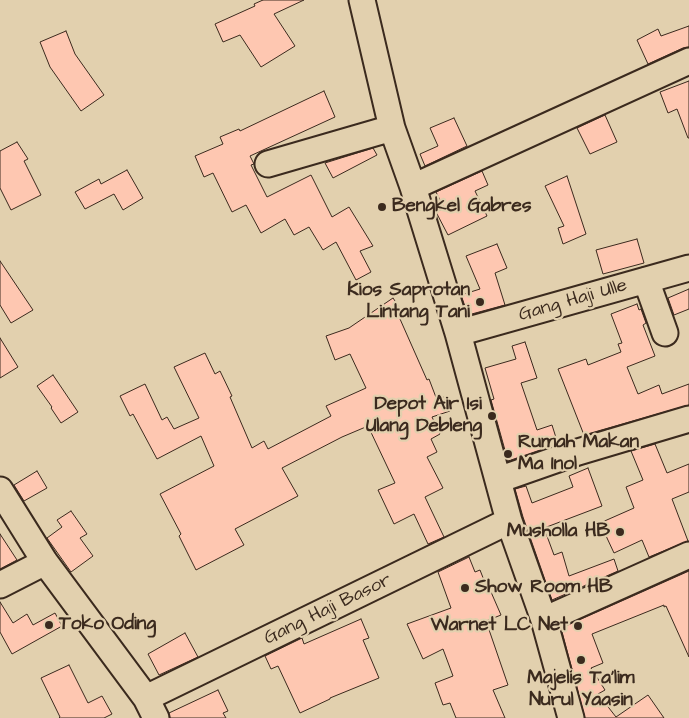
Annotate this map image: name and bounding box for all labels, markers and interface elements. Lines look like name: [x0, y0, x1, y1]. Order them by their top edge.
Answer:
place label: Bengkel Gabres: [392, 196, 531, 218]
marker: Bengkel Gabres: [376, 201, 388, 213]
street label: Gang Haji Ulle: [516, 275, 630, 327]
place label: Kios Saprotan Lintang Tani: [347, 280, 470, 324]
marker: Kios Saprotan Lintang Tani: [474, 296, 486, 308]
place label: Depot Air Isi Ulang Debleng: [366, 394, 482, 438]
marker: Depot Air Isi Ulang Debleng: [486, 410, 498, 422]
place label: Rumah Makan Ma Inol: [518, 432, 639, 476]
marker: Rumah Makan Ma Inol: [502, 448, 514, 460]
place label: Musholla HB: [507, 521, 610, 543]
marker: Musholla HB: [614, 526, 626, 538]
street label: Gang Haji Basor: [261, 569, 395, 651]
place label: Show Room HB: [475, 577, 613, 599]
marker: Show Room HB: [459, 582, 471, 594]
place label: Toko Oding: [59, 614, 156, 636]
place label: Warnet LC Net: [431, 615, 568, 637]
marker: Toko Oding: [43, 619, 55, 631]
marker: Warnet LC Net: [572, 620, 584, 632]
marker: Majelis Ta'lim Nurul Yaasin: [575, 654, 587, 666]
place label: Majelis Ta'lim Nurul Yaasin: [527, 668, 635, 712]

